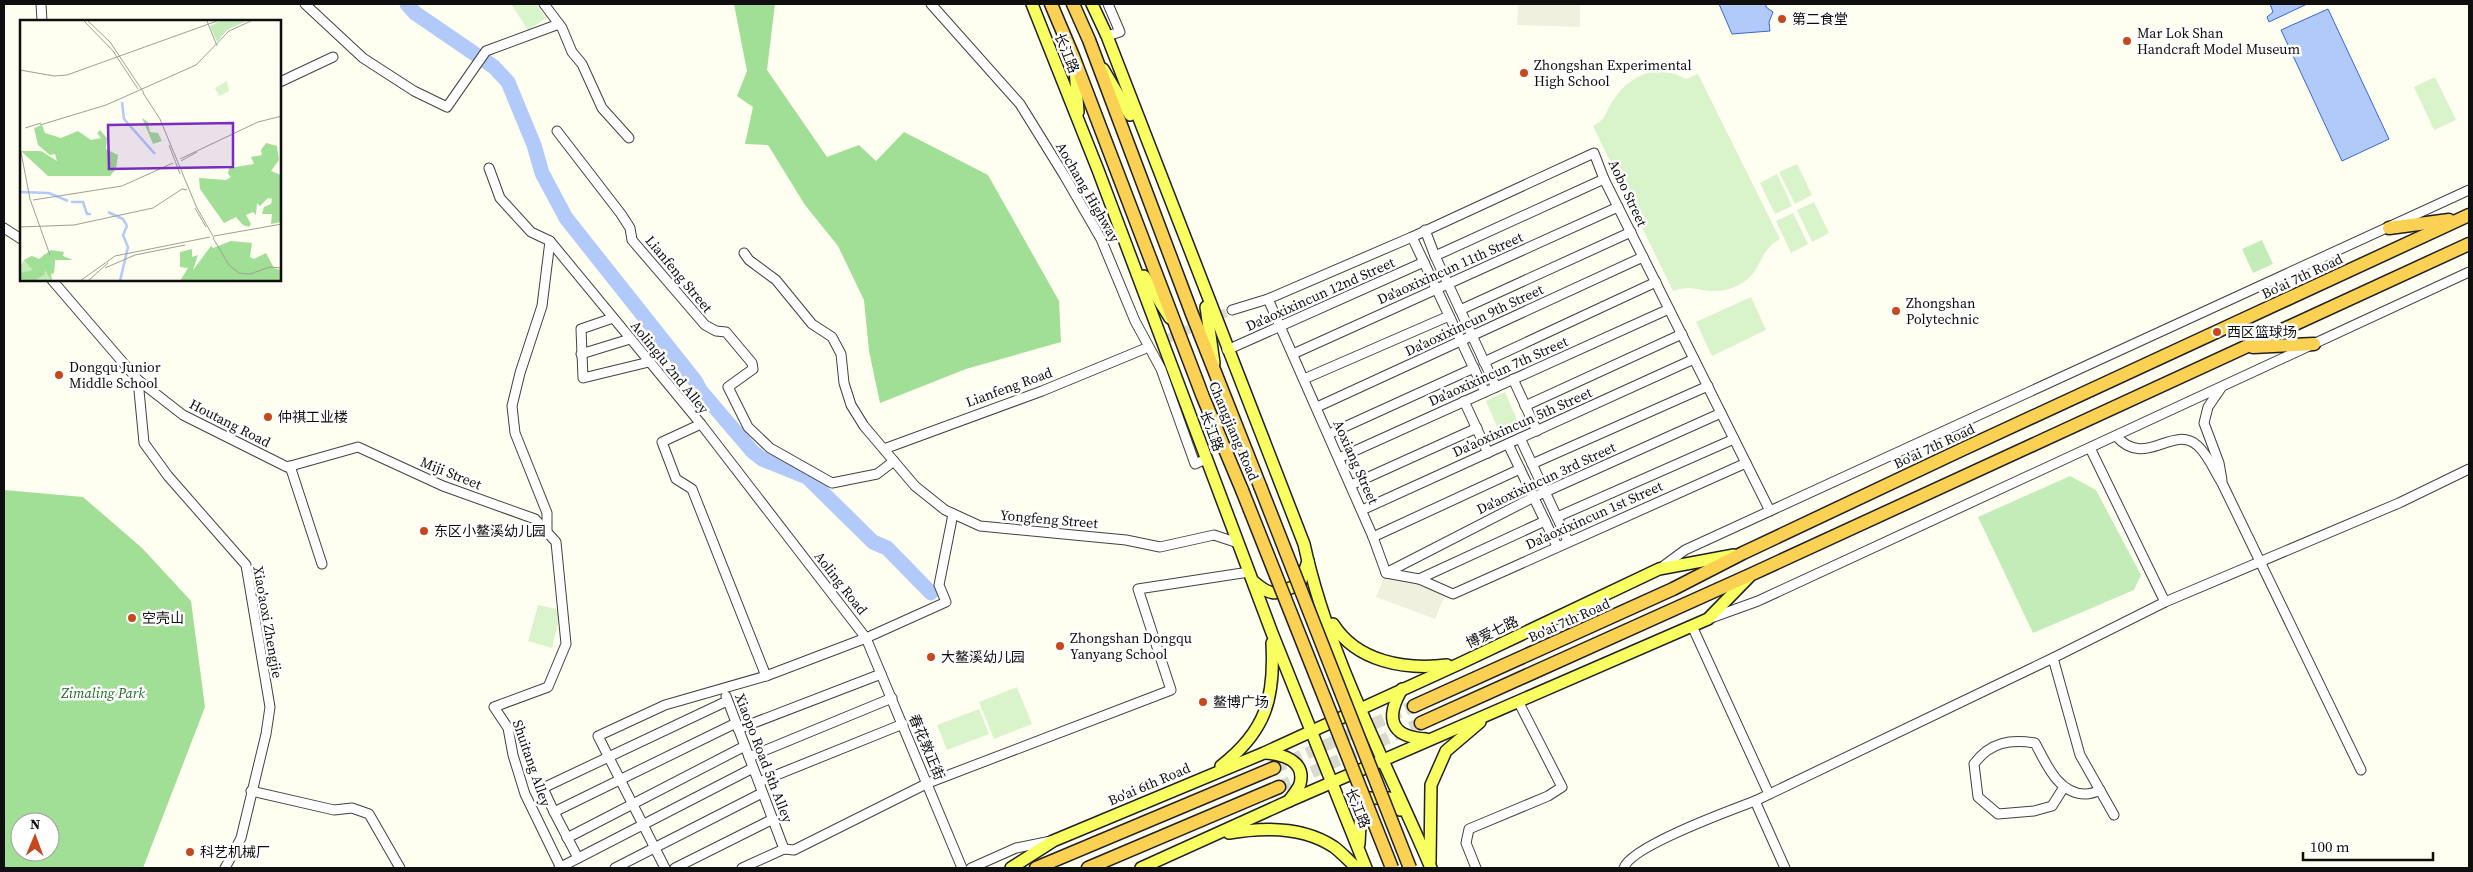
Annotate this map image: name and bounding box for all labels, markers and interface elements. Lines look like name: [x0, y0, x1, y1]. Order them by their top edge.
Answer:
place label: 第二食堂: [1792, 9, 1848, 29]
marker: 第二食堂: [1776, 13, 1788, 25]
inset map: [20, 20, 281, 281]
place label: Mar Lok Shan Handcraft Model Museum: [2137, 23, 2301, 59]
street label: 长江路: [1050, 30, 1084, 76]
marker: Mar Lok Shan Handcraft Model Museum: [2121, 35, 2133, 47]
place label: Zhongshan Experimental High School: [1534, 55, 1692, 91]
marker: Zhongshan Experimental High School: [1518, 67, 1530, 79]
street label: Aochang Highway: [1051, 138, 1125, 247]
street label: Aobo Street: [1604, 156, 1652, 230]
street label: Da'aoxixincun 11th Street: [1374, 227, 1526, 309]
street label: Lianfeng Street: [641, 231, 718, 317]
street label: Bo'ai 7th Road: [2258, 248, 2346, 304]
street label: Da'aoxixincun 12nd Street: [1242, 252, 1398, 336]
street label: Da'aoxixincun 9th Street: [1402, 279, 1547, 361]
place label: Zhongshan Polytechnic: [1906, 293, 1979, 329]
marker: Zhongshan Polytechnic: [1890, 305, 1902, 317]
street label: Aolinglu 2nd Alley: [626, 316, 714, 418]
place label: 西区篮球场: [2227, 322, 2297, 342]
marker: 西区篮球场: [2211, 326, 2223, 338]
street label: Da'aoxixincun 7th Street: [1425, 331, 1571, 411]
place label: Dongqu Junior Middle School: [69, 357, 161, 393]
street label: Lianfeng Road: [963, 362, 1055, 412]
marker: Dongqu Junior Middle School: [53, 369, 65, 381]
street label: Changjiang Road: [1204, 378, 1264, 484]
street label: Da'aoxixincun 5th Street: [1449, 382, 1595, 462]
street label: Houtang Road: [186, 394, 274, 452]
place label: 仲祺工业楼: [278, 407, 348, 427]
street label: 长江路: [1195, 408, 1229, 454]
marker: 仲祺工业楼: [262, 411, 274, 423]
street label: Aoxiang Street: [1329, 417, 1384, 508]
street label: Bo'ai 7th Road: [1890, 418, 1978, 474]
street label: Da'aoxixincun 3rd Street: [1473, 437, 1619, 519]
street label: Miji Street: [417, 452, 485, 494]
street label: Da'aoxixincun 1st Street: [1522, 476, 1666, 554]
street label: Yongfeng Street: [999, 505, 1099, 533]
place label: 东区小鳌溪幼儿园: [434, 521, 546, 541]
marker: 东区小鳌溪幼儿园: [418, 525, 430, 537]
street label: Aoling Road: [810, 547, 872, 619]
street label: Xiao'aoxi Zhengjie: [248, 564, 288, 680]
street label: Bo'ai 7th Road: [1525, 593, 1613, 647]
place label: 空壳山: [142, 608, 184, 628]
street label: 博爱七路: [1462, 611, 1522, 653]
marker: 空壳山: [126, 612, 138, 624]
place label: Zhongshan Dongqu Yanyang School: [1070, 628, 1192, 664]
marker: Zhongshan Dongqu Yanyang School: [1054, 640, 1066, 652]
place label: 大鳌溪幼儿园: [941, 647, 1025, 667]
marker: 大鳌溪幼儿园: [925, 651, 937, 663]
park label: Zimaling Park: [60, 683, 145, 703]
street label: Xiaopo Road 5th Alley: [730, 690, 798, 826]
place label: 鳌博广场: [1213, 692, 1269, 712]
marker: 鳌博广场: [1197, 696, 1209, 708]
street label: 春花敦正街: [904, 711, 950, 783]
street label: Shuitang Alley: [508, 717, 556, 810]
street label: Bo'ai 6th Road: [1105, 758, 1193, 810]
street label: 长江路: [1341, 785, 1375, 831]
north arrow: [10, 812, 60, 862]
text: N: [30, 814, 41, 834]
scale bar: [2303, 830, 2433, 862]
text: 100 m: [2310, 836, 2350, 857]
place label: 科艺机械厂: [200, 842, 270, 862]
marker: 科艺机械厂: [184, 846, 196, 858]

